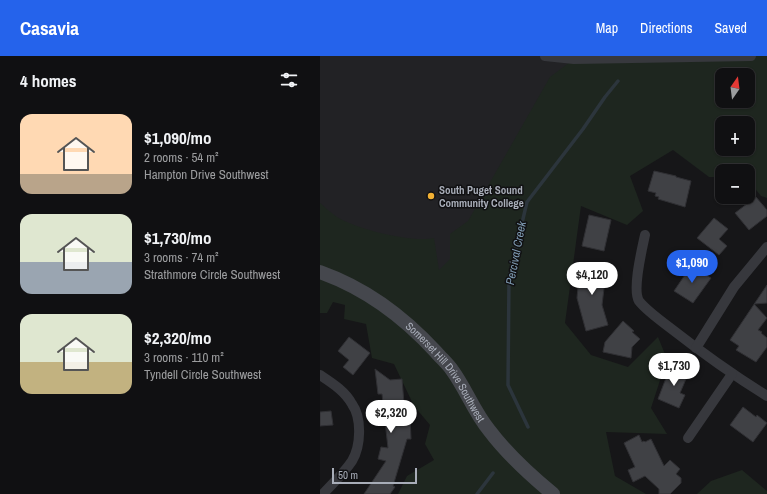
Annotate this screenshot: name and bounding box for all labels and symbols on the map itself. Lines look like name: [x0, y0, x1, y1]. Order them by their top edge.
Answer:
north arrow: [715, 68, 755, 108]
place label: South Puget Sound Community College: [439, 183, 524, 210]
marker: South Puget Sound Community College: [426, 191, 436, 201]
water label: Percival Creek: [502, 219, 530, 286]
pin: $1,090: [659, 250, 725, 284]
pin: $4,120: [559, 262, 625, 296]
street label: Somerset Hill Drive Southwest: [403, 319, 488, 425]
pin: $1,730: [641, 353, 707, 387]
pin: $2,320: [358, 400, 424, 434]
scale bar: [332, 466, 417, 485]

